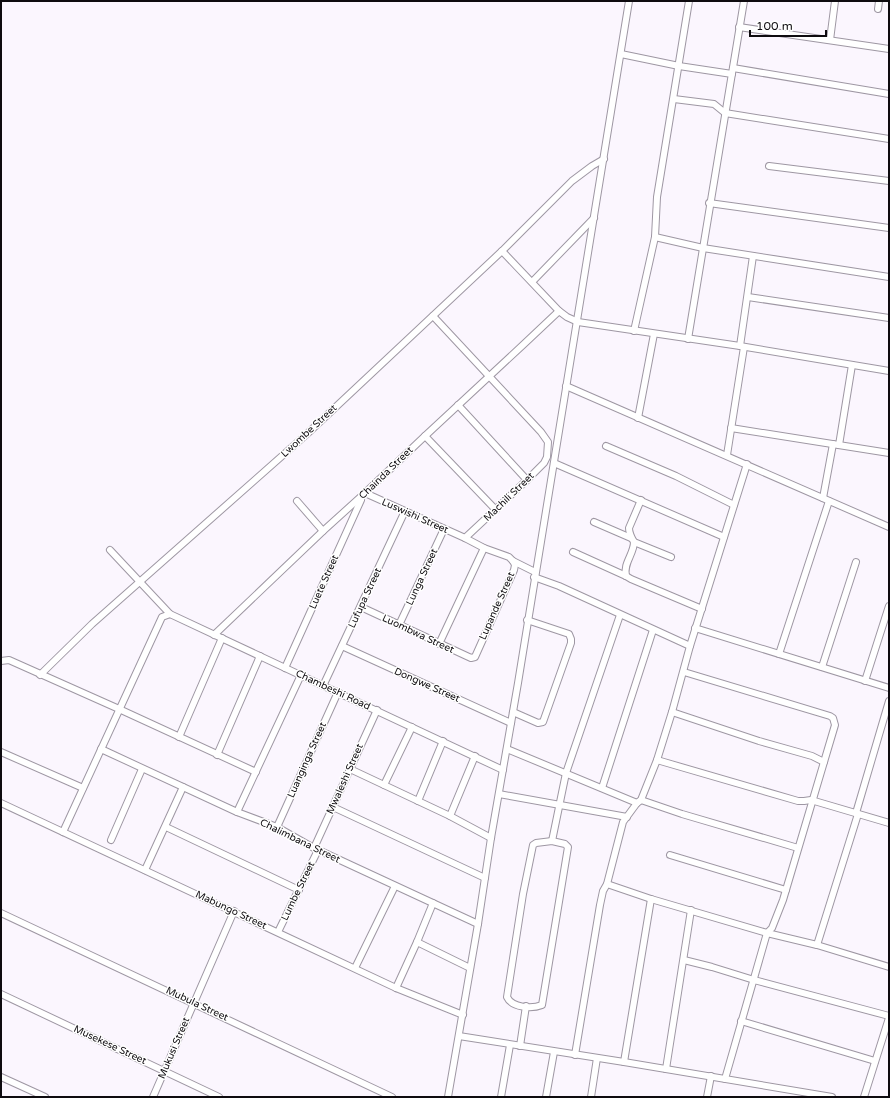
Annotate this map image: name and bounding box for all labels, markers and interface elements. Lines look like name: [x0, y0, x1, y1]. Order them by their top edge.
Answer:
scale bar: [750, 12, 826, 38]
text: 100 m: [756, 19, 793, 33]
street label: Lwombe Street: [279, 402, 340, 460]
street label: Chainda Street: [357, 444, 416, 502]
street label: Machili Street: [481, 470, 537, 524]
street label: Luswishi Street: [380, 496, 450, 536]
street label: Lunga Street: [404, 547, 440, 607]
street label: Luete Street: [307, 553, 341, 611]
street label: Lufupa Street: [346, 566, 384, 630]
street label: Lupande Street: [477, 570, 517, 642]
street label: Luombwa Street: [380, 612, 456, 656]
street label: Dongwe Street: [392, 665, 462, 705]
street label: Chambeshi Road: [294, 667, 372, 713]
street label: Luanginga Street: [285, 720, 329, 800]
street label: Mwaleshi Street: [324, 742, 366, 816]
street label: Chalimbana Street: [258, 816, 342, 866]
street label: Lumbe Street: [279, 859, 318, 922]
street label: Mabungo Street: [193, 888, 269, 932]
street label: Mubula Street: [164, 984, 230, 1024]
street label: Mukusi Street: [156, 1015, 192, 1081]
street label: Musekese Street: [72, 1023, 148, 1067]

